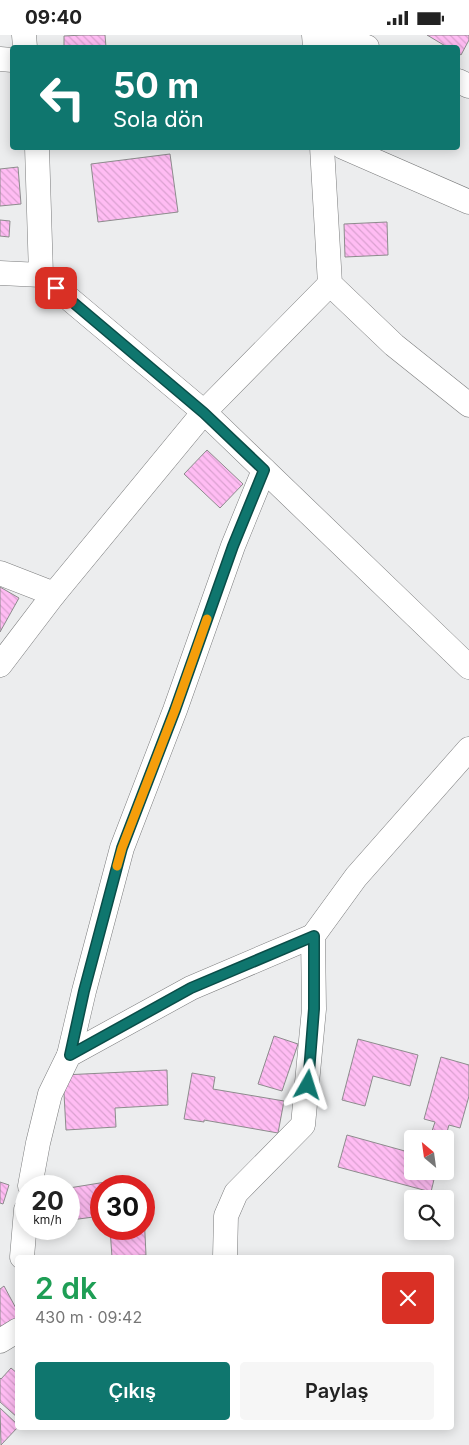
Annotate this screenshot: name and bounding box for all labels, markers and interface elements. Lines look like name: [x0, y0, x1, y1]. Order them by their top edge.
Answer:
text: 09:40: [25, 6, 82, 29]
text: 50 m: [113, 64, 199, 106]
icon: left: [30, 65, 95, 130]
text: Sola dön: [113, 106, 204, 132]
pin: [35, 267, 77, 309]
icon: arrive: [42, 274, 70, 302]
position arrow: [281, 1058, 333, 1110]
north arrow: [404, 1130, 454, 1180]
map controls: [404, 1130, 454, 1240]
speed limit sign: 30: [90, 1175, 155, 1240]
text: 20: [31, 1186, 64, 1216]
button: search: [404, 1190, 454, 1240]
text: km/h: [33, 1212, 62, 1227]
text: 2 dk: [35, 1270, 97, 1306]
button: close: [382, 1272, 434, 1324]
text: 430 m · 09:42: [35, 1307, 142, 1327]
button: Çıkış: [35, 1362, 230, 1420]
button: Paylaş: [240, 1362, 434, 1420]

